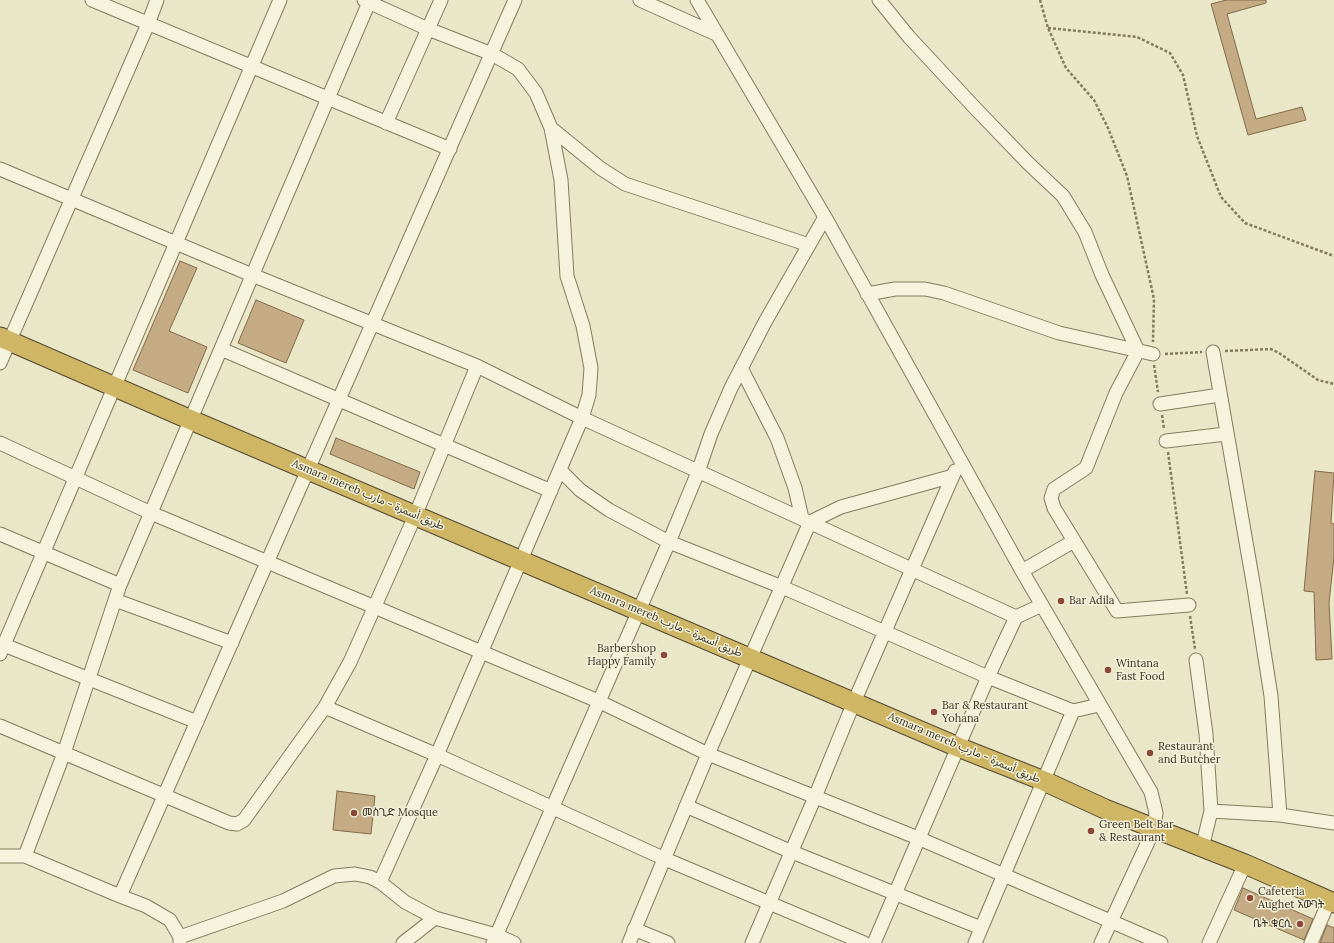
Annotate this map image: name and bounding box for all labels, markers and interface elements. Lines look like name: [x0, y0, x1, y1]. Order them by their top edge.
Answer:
street label: Asmara mereb طريق أسمرة - مارب: [290, 457, 446, 533]
street label: Asmara mereb طريق أسمرة - مارب: [588, 584, 744, 660]
place label: Bar Adila: [1069, 594, 1114, 608]
marker: Bar Adila: [1056, 596, 1066, 606]
place label: Barbershop Happy Family: [587, 642, 656, 668]
marker: Barbershop Happy Family: [659, 650, 669, 660]
place label: Wintana Fast Food: [1116, 657, 1165, 683]
marker: Wintana Fast Food: [1103, 665, 1113, 675]
place label: Bar & Restaurant Yohana: [942, 699, 1028, 725]
marker: Bar & Restaurant Yohana: [929, 707, 939, 717]
street label: Asmara mereb طريق أسمرة - مارب: [886, 710, 1042, 786]
place label: Restaurant and Butcher: [1158, 740, 1221, 766]
marker: Restaurant and Butcher: [1145, 748, 1155, 758]
place label: መስጊድ Mosque: [362, 806, 438, 820]
marker: መስጊድ Mosque: [349, 808, 359, 818]
place label: Green Belt Bar & Restaurant: [1099, 818, 1174, 844]
marker: Green Belt Bar & Restaurant: [1086, 826, 1096, 836]
place label: Cafeteria Aughet አውገት: [1258, 885, 1324, 911]
marker: Cafeteria Aughet አውገት: [1245, 893, 1255, 903]
place label: ቤት ቁርሲ: [1253, 917, 1292, 931]
marker: ቤት ቁርሲ: [1295, 919, 1305, 929]

